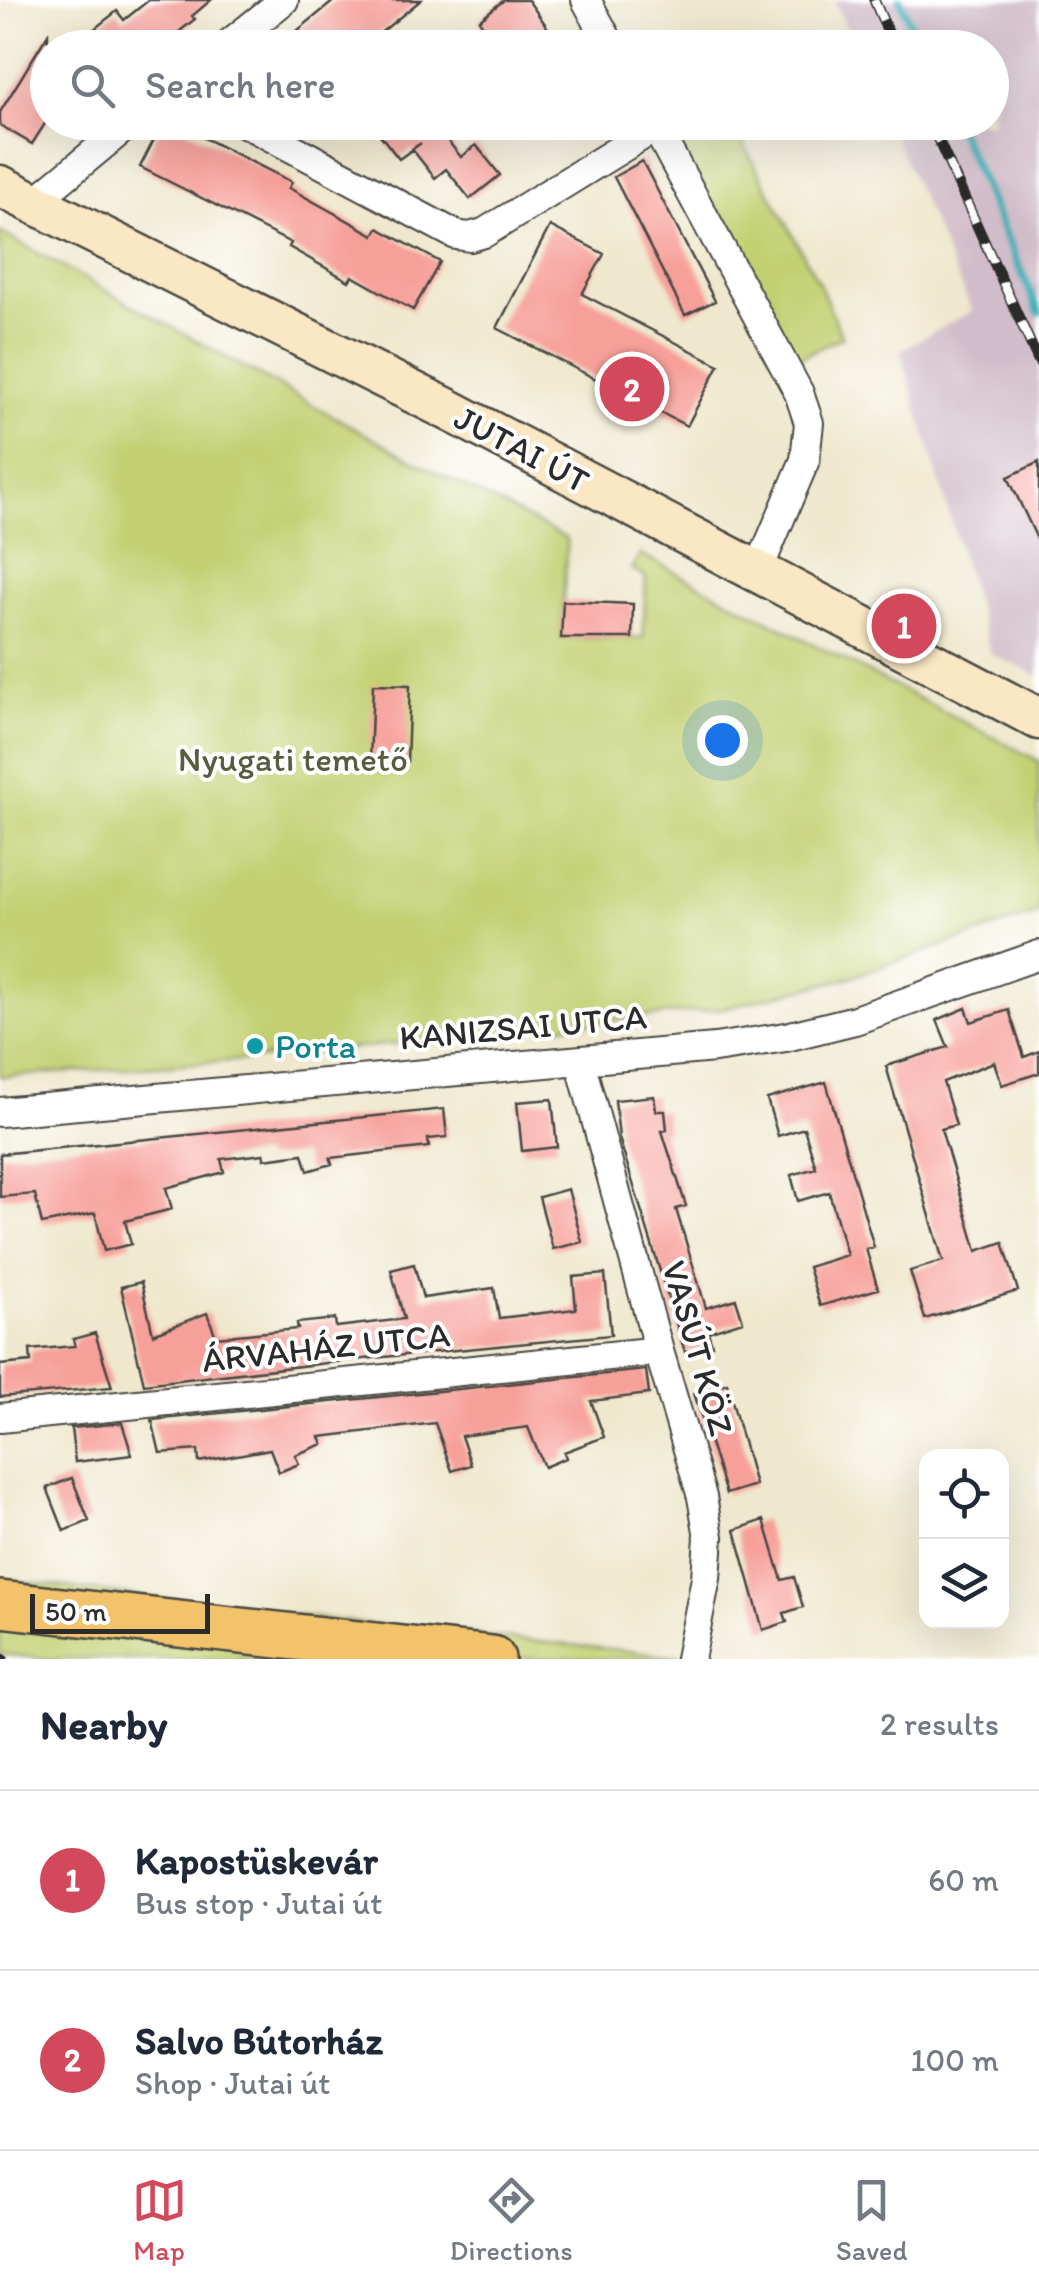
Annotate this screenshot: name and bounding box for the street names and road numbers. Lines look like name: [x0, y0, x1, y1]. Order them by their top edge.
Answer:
street label: JUTAI ÚT: [448, 396, 597, 502]
street label: KANIZSAI UTCA: [398, 995, 648, 1059]
street label: VASÚT KÖZ: [653, 1256, 743, 1440]
street label: ÁRVAHÁZ UTCA: [200, 1313, 452, 1381]

